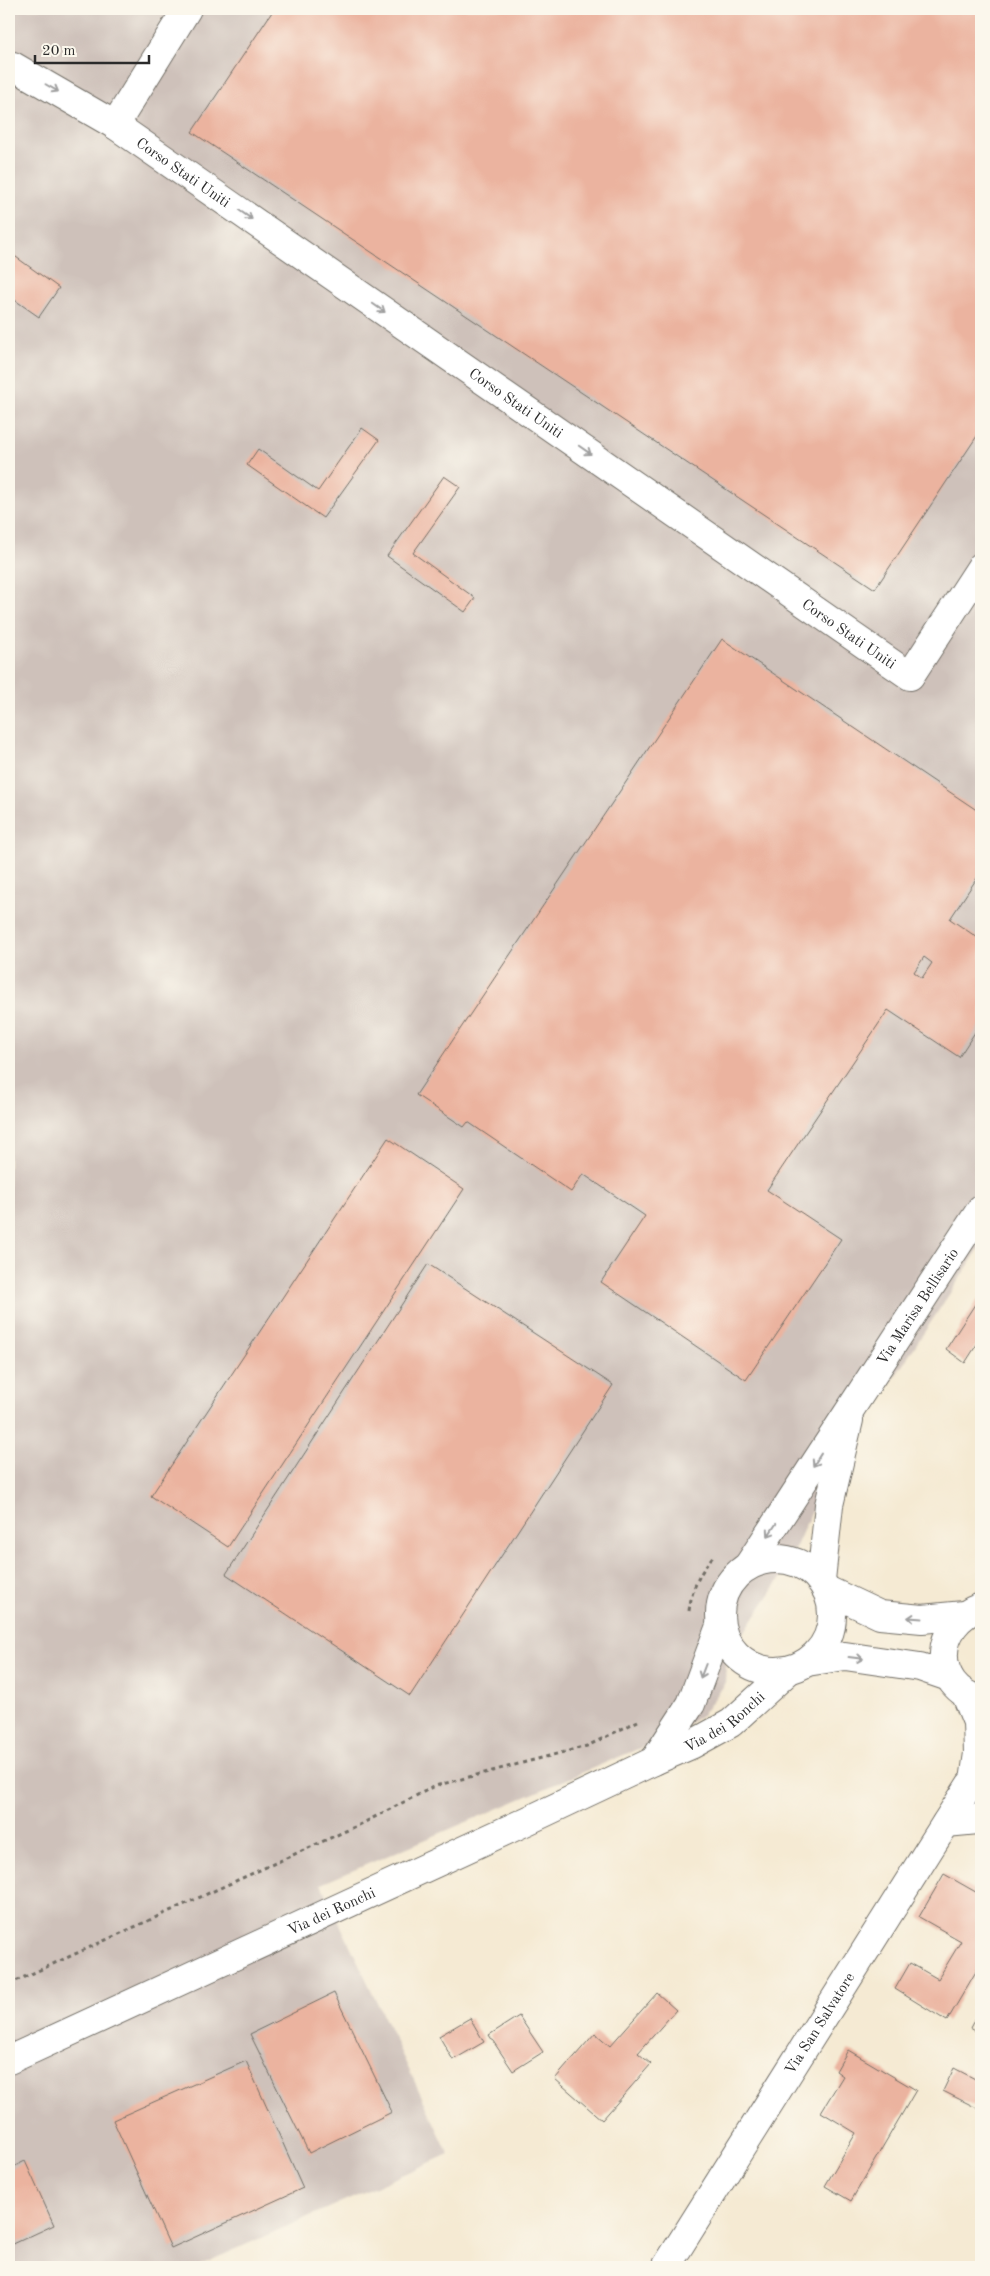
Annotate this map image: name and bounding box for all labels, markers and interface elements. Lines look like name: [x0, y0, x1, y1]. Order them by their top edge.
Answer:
scale bar: [35, 32, 149, 64]
text: 20 m: [42, 44, 76, 59]
one-way arrow: [44, 83, 58, 93]
street label: Corso Stati Uniti: [133, 136, 232, 211]
one-way arrow: [239, 210, 253, 220]
one-way arrow: [372, 303, 386, 313]
street label: Corso Stati Uniti: [466, 367, 565, 442]
one-way arrow: [577, 445, 591, 455]
street label: Corso Stati Uniti: [798, 597, 898, 673]
street label: Via Marisa Bellisario: [875, 1246, 962, 1368]
one-way arrow: [811, 1452, 821, 1466]
one-way arrow: [767, 1523, 778, 1537]
one-way arrow: [907, 1614, 923, 1623]
one-way arrow: [847, 1653, 863, 1663]
one-way arrow: [698, 1663, 707, 1679]
street label: Via dei Ronchi: [683, 1690, 768, 1756]
street label: Via dei Ronchi: [286, 1886, 378, 1939]
street label: Via San Salvatore: [783, 1971, 858, 2078]

